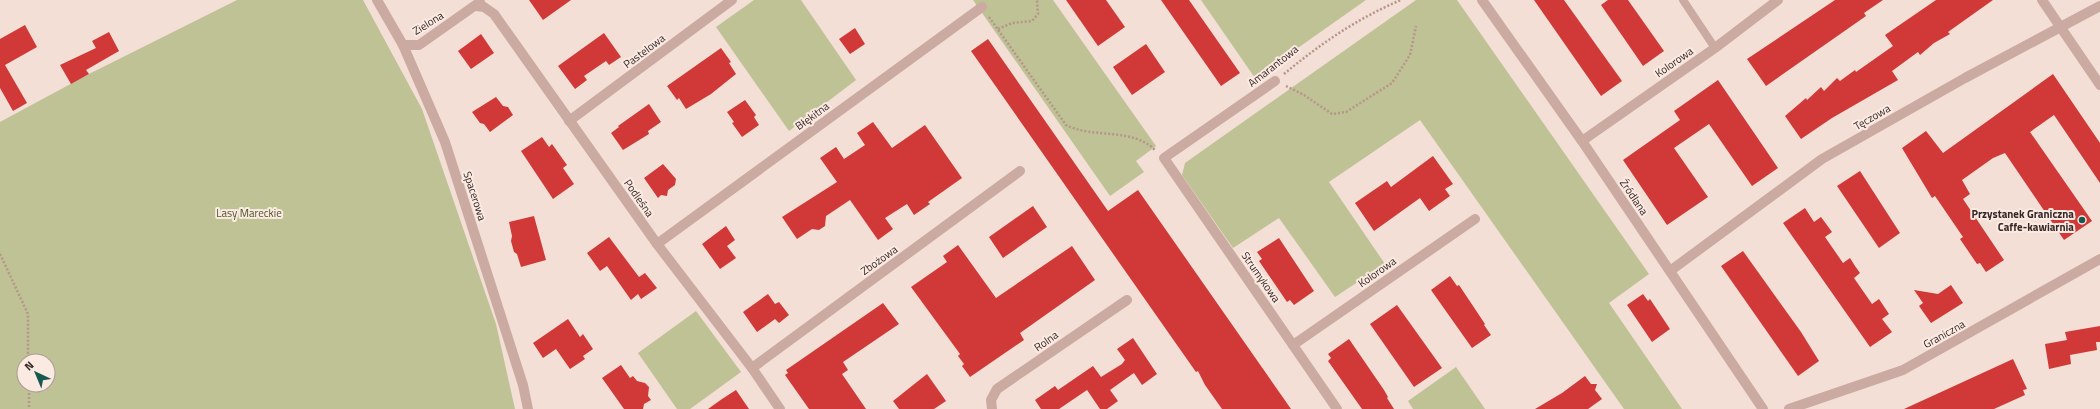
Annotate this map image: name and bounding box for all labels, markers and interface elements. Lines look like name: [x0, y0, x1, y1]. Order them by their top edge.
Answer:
street label: Zielona: [409, 7, 447, 39]
street label: Pastelowa: [620, 30, 669, 72]
street label: Amarantowa: [1244, 41, 1302, 91]
street label: Kolorowa: [1652, 43, 1697, 81]
street label: Błękitna: [792, 98, 833, 134]
street label: Tęczowa: [1851, 100, 1894, 134]
street label: Spacerowa: [460, 169, 491, 223]
street label: Podleśna: [620, 176, 658, 220]
street label: Źródlana: [1616, 176, 1652, 219]
park label: Lasy Mareckie: [216, 205, 282, 221]
place label: Przystanek Graniczna Caffe-kawiarnia: [1971, 206, 2074, 235]
marker: Przystanek Graniczna Caffe-kawiarnia: [2077, 215, 2087, 225]
street label: Zbożowa: [857, 241, 901, 279]
street label: Strumykowa: [1238, 248, 1285, 306]
street label: Kolorowa: [1355, 253, 1400, 291]
street label: Graniczna: [1920, 316, 1968, 352]
street label: Rolna: [1031, 327, 1062, 355]
north arrow: [16, 353, 56, 393]
text: N: [21, 357, 37, 374]

